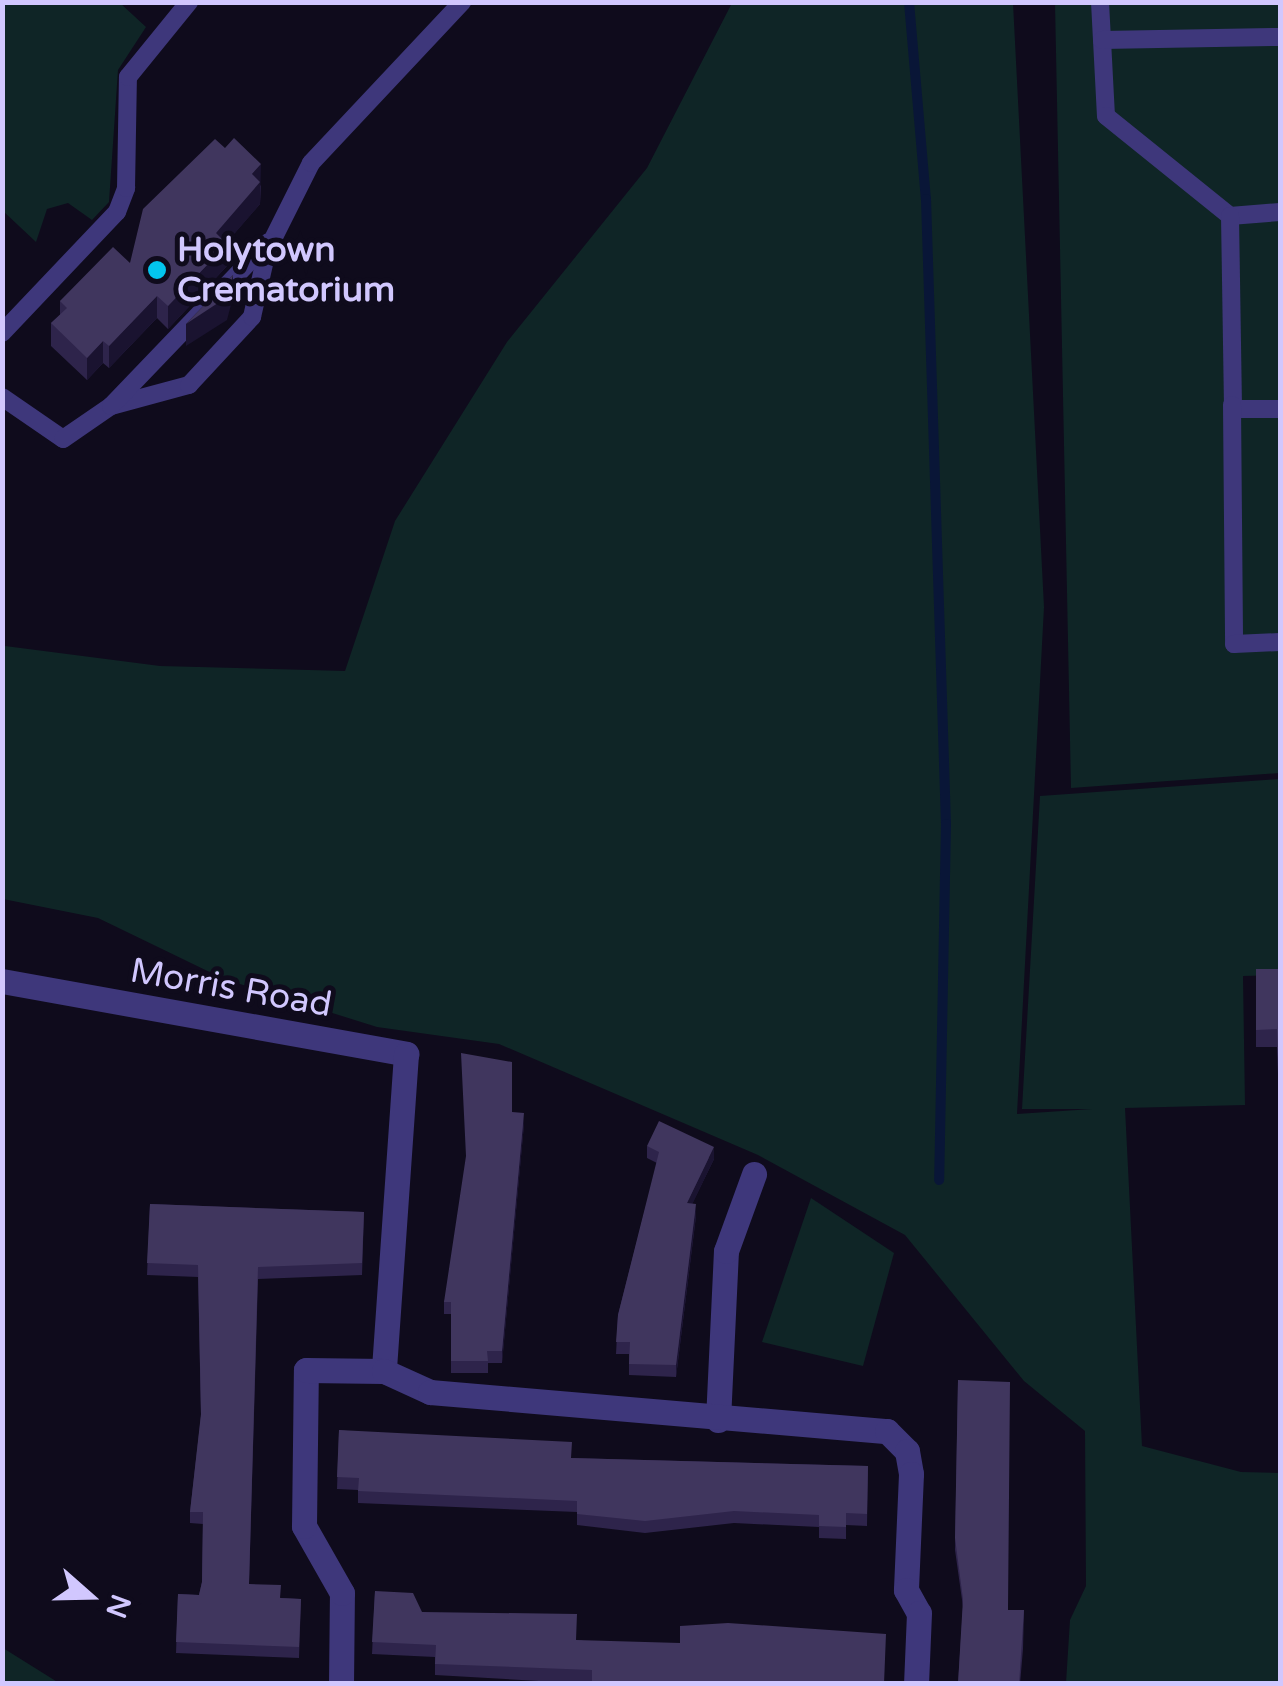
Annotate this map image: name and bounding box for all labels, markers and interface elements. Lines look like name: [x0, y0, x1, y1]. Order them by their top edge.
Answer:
place label: Holytown Crematorium: [177, 229, 395, 311]
marker: Holytown Crematorium: [146, 259, 168, 281]
street label: Morris Road: [127, 950, 335, 1026]
north arrow: [40, 1546, 140, 1646]
text: N: [98, 1590, 138, 1623]

